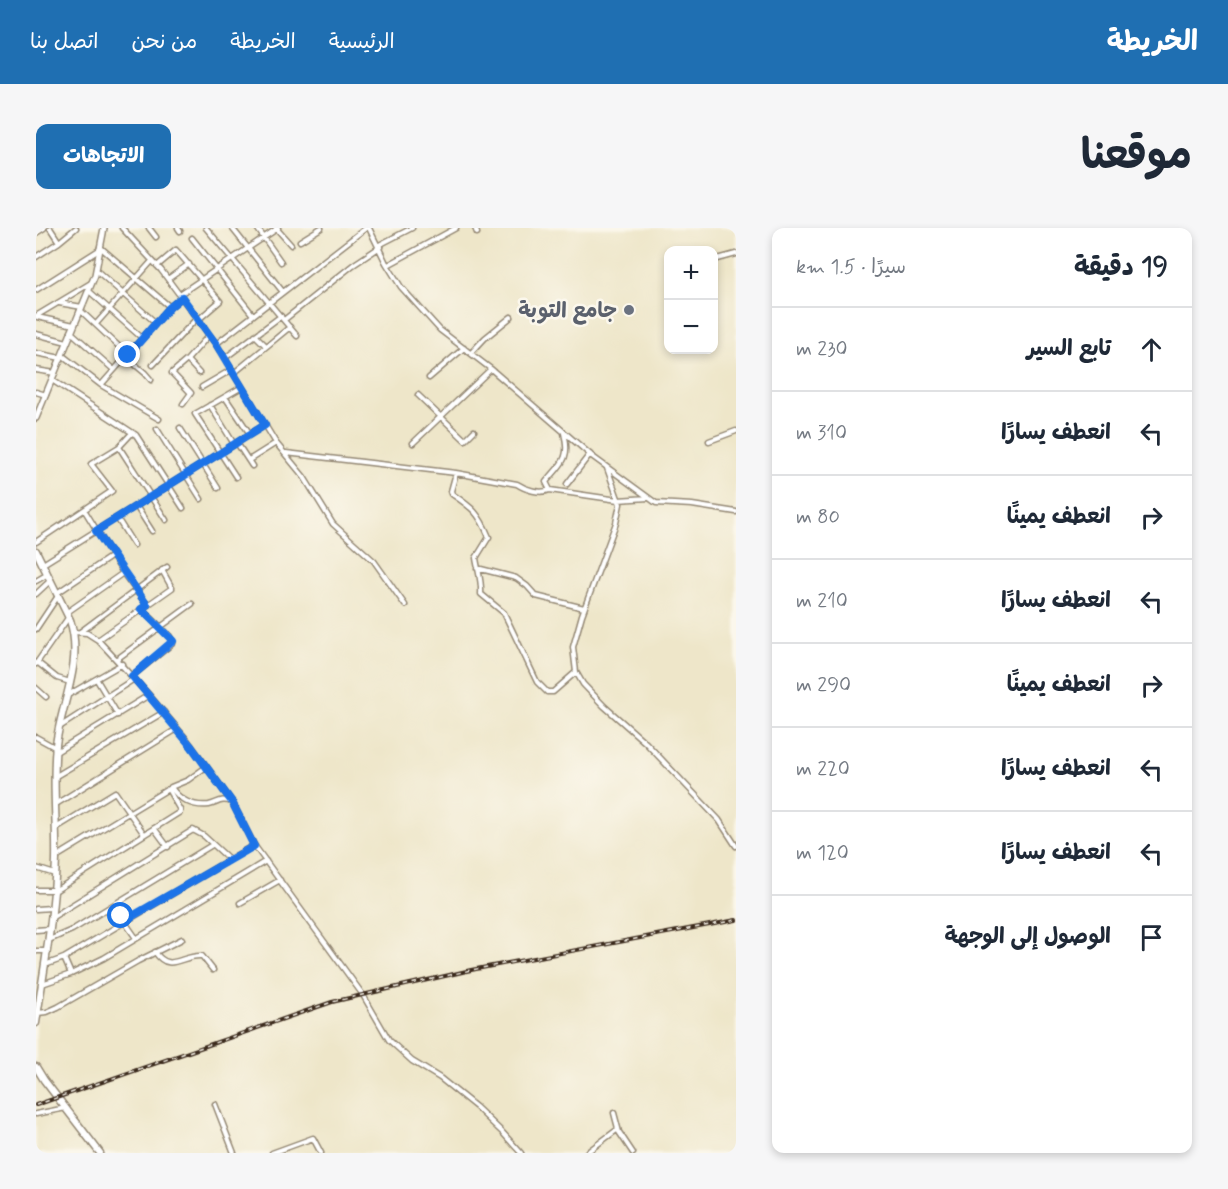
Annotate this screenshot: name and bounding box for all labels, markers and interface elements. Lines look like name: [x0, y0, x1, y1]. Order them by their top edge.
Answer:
text: الخريطة: [1107, 24, 1198, 61]
text: اتصل بنا: [30, 28, 98, 56]
text: من نحن: [131, 28, 197, 56]
text: الخريطة: [230, 28, 296, 56]
text: الرئيسية: [329, 28, 395, 56]
button: الاتجاهات: [36, 124, 171, 189]
text: موقعنا: [1081, 129, 1192, 184]
map controls: [664, 246, 718, 354]
button: +: [664, 246, 718, 300]
text: 19 دقيقة: [1074, 251, 1168, 285]
text: سيرًا · 1.5 km: [796, 254, 906, 281]
place label: جامع التوبة: [518, 297, 617, 325]
button: −: [664, 300, 718, 354]
marker: جامع التوبة: [622, 303, 636, 317]
icon: ahead: [1135, 333, 1168, 366]
text: تابع السير: [1027, 335, 1111, 363]
text: 230 m: [796, 336, 848, 363]
route end: [114, 341, 140, 367]
icon: left: [1135, 417, 1168, 450]
text: انعطف يسارًا: [1001, 419, 1111, 447]
text: 310 m: [796, 420, 847, 447]
icon: right: [1135, 501, 1168, 534]
text: انعطف يمينًا: [1007, 503, 1111, 531]
text: 80 m: [796, 504, 840, 531]
icon: left: [1135, 585, 1168, 618]
text: انعطف يسارًا: [1001, 587, 1111, 615]
text: 210 m: [796, 588, 848, 615]
icon: right: [1135, 669, 1168, 702]
text: انعطف يمينًا: [1007, 671, 1111, 699]
text: 290 m: [796, 672, 851, 699]
icon: left: [1135, 753, 1168, 786]
text: انعطف يسارًا: [1001, 755, 1111, 783]
text: 220 m: [796, 756, 850, 783]
icon: left: [1135, 837, 1168, 870]
text: انعطف يسارًا: [1001, 839, 1111, 867]
text: 120 m: [796, 840, 849, 867]
route start: [107, 902, 133, 928]
icon: arrive: [1135, 921, 1168, 954]
text: الوصول إلى الوجهة: [944, 923, 1111, 951]

